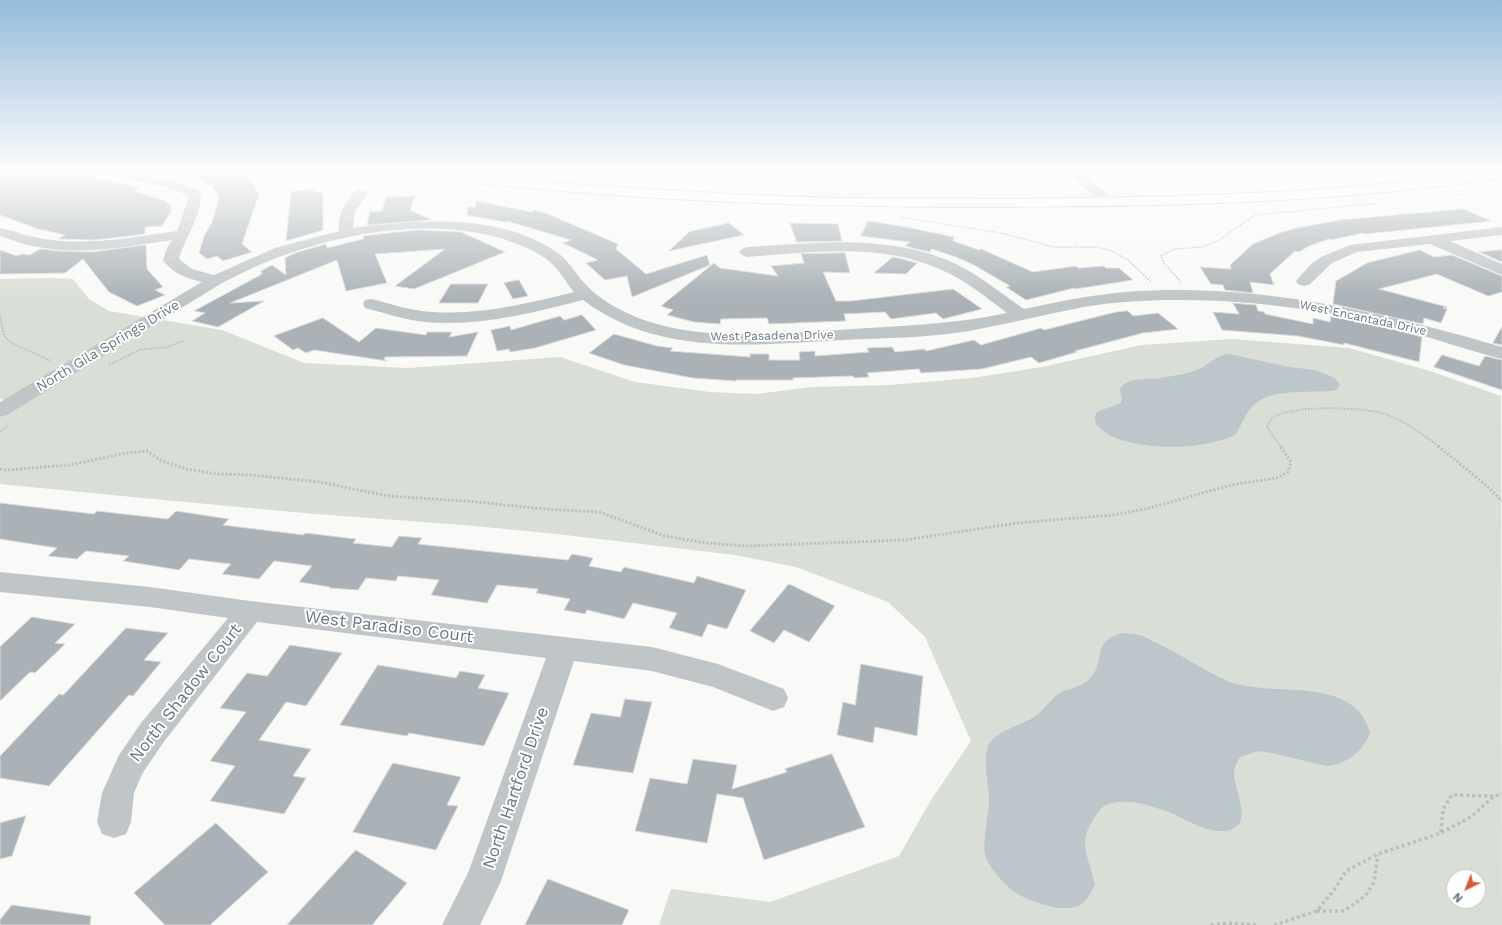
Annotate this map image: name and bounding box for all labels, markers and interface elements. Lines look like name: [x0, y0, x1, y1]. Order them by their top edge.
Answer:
street label: North Gila Springs Drive: [33, 297, 183, 395]
street label: West Encantada Drive: [1298, 297, 1428, 339]
street label: West Pasadena Drive: [710, 328, 834, 344]
street label: West Paradiso Court: [303, 607, 475, 647]
street label: North Shadow Court: [126, 620, 246, 766]
street label: North Hartford Drive: [479, 704, 553, 872]
north arrow: [1446, 869, 1486, 909]
text: N: [1451, 890, 1466, 905]

